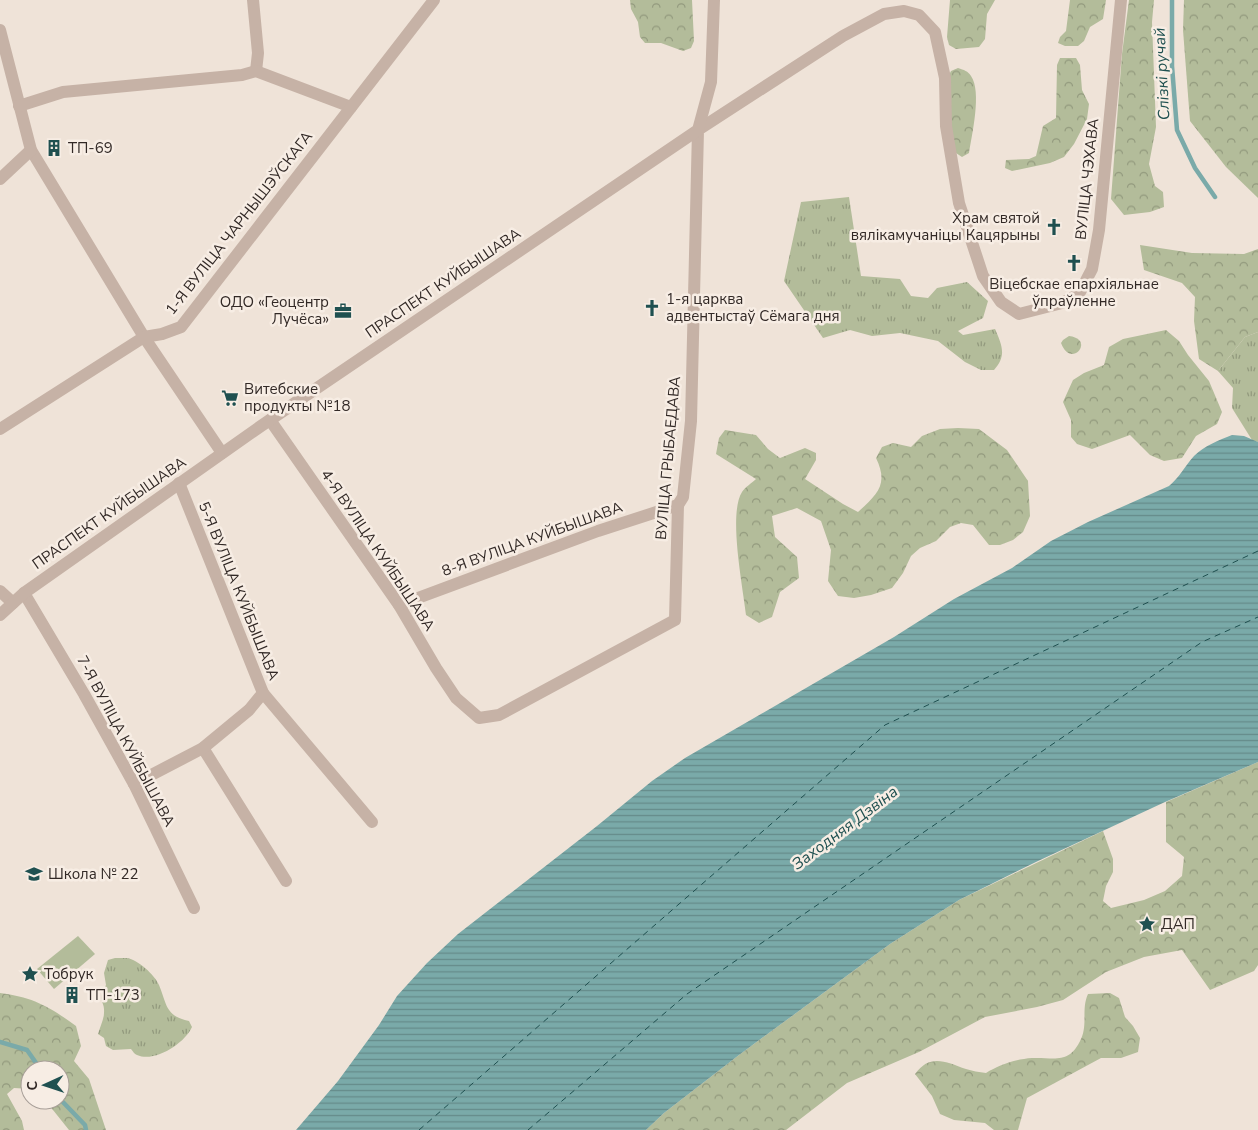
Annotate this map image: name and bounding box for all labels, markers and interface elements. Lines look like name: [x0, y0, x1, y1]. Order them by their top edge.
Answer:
water label: Слізкі ручай: [1149, 27, 1175, 121]
street label: ВУЛІЦА ЧЭХАВА: [1071, 117, 1103, 241]
street label: 1-Я ВУЛІЦА ЧАРНЫШЭЎСКАГА: [161, 127, 317, 319]
building icon: ТП-69: [44, 138, 64, 158]
place label: ТП-69: [68, 138, 113, 158]
place label: Храм святой вялікамучаніцы Кацярыны: [851, 208, 1040, 245]
church icon: Храм святой вялікамучаніцы Кацярыны: [1044, 217, 1064, 237]
street label: ПРАСПЕКТ КУЙБЫШАВА: [361, 223, 525, 343]
church icon: Віцебскае епархіяльнае ўпраўленне: [1064, 253, 1084, 273]
place label: Віцебскае епархіяльнае ўпраўленне: [989, 274, 1159, 311]
place label: 1-я царква адвентыстаў Сёмага дня: [666, 289, 840, 326]
place label: ОДО «Геоцентр Лучёса»: [220, 292, 329, 329]
church icon: 1-я царква адвентыстаў Сёмага дня: [642, 298, 662, 318]
office icon: ОДО «Геоцентр Лучёса»: [333, 301, 353, 321]
street label: ВУЛІЦА ГРЫБАЕДАВА: [651, 375, 685, 541]
place label: Витебские продукты №18: [244, 379, 350, 416]
supermarket icon: Витебские продукты №18: [220, 388, 240, 408]
street label: ПРАСПЕКТ КУЙБЫШАВА: [28, 452, 190, 574]
street label: 4-Я ВУЛІЦА КУЙБЫШАВА: [316, 465, 440, 635]
street label: 8-Я ВУЛІЦА КУЙБЫШАВА: [439, 497, 625, 581]
street label: 5-Я ВУЛІЦА КУЙБЫШАВА: [194, 499, 284, 683]
street label: 7-Я ВУЛІЦА КУЙБЫШАВА: [72, 652, 180, 830]
water label: Заходняя Дзвіна: [787, 781, 903, 875]
school or university icon: Школа № 22: [24, 864, 44, 884]
place label: Школа № 22: [48, 864, 139, 884]
place icon: ДАП: [1137, 914, 1157, 934]
place label: ДАП: [1161, 914, 1195, 934]
place icon: Тобрук: [20, 964, 40, 984]
place label: Тобрук: [44, 964, 94, 984]
building icon: ТП-173: [62, 985, 82, 1005]
place label: ТП-173: [86, 985, 140, 1005]
north arrow: [20, 1060, 70, 1110]
text: С: [23, 1080, 42, 1091]

